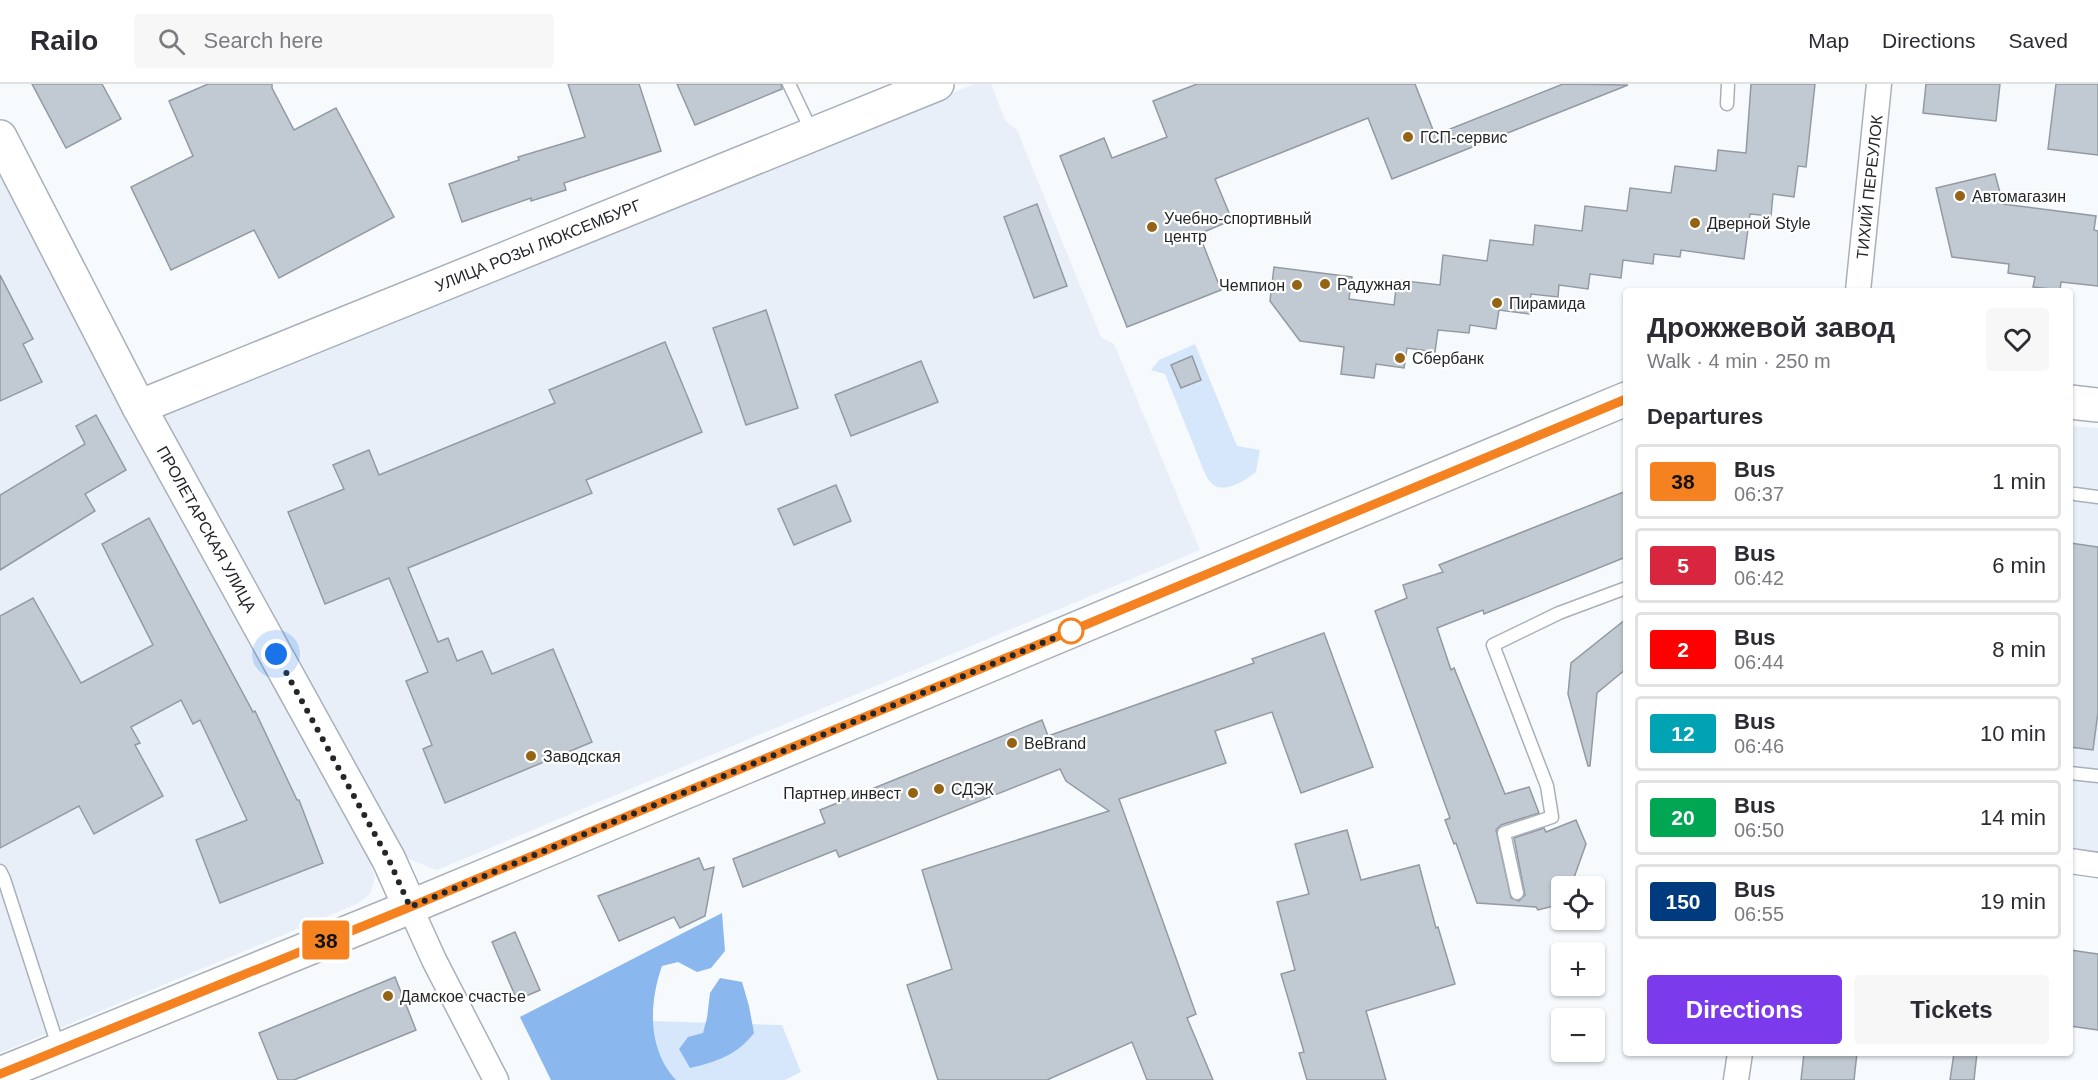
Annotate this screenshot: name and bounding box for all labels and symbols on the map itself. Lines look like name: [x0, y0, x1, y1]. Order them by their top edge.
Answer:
street label: ТИХИЙ ПЕРЕУЛОК: [1852, 113, 1886, 260]
place label: ГСП-сервис: [1420, 129, 1508, 146]
marker: ГСП-сервис: [1401, 130, 1415, 144]
place label: Автомагазин: [1972, 188, 2066, 205]
marker: Автомагазин: [1953, 189, 1967, 203]
street label: УЛИЦА РОЗЫ ЛЮКСЕМБУРГ: [433, 196, 644, 295]
place label: Учебно-спортивный центр: [1164, 210, 1312, 245]
place label: Дверной Style: [1707, 215, 1811, 232]
marker: Дверной Style: [1688, 216, 1702, 230]
marker: Учебно-спортивный центр: [1145, 220, 1159, 234]
place label: Радужная: [1337, 276, 1411, 293]
place label: Чемпион: [1219, 277, 1285, 294]
marker: Радужная: [1318, 277, 1332, 291]
marker: Чемпион: [1290, 278, 1304, 292]
place label: Пирамида: [1509, 295, 1586, 312]
marker: Пирамида: [1490, 296, 1504, 310]
place label: Сбербанк: [1412, 350, 1485, 367]
marker: Сбербанк: [1393, 351, 1407, 365]
street label: ПРОЛЕТАРСКАЯ УЛИЦА: [154, 443, 260, 616]
unlabelled marker: [1058, 618, 1084, 644]
your location: [261, 639, 291, 669]
place label: BeBrand: [1024, 735, 1086, 752]
marker: BeBrand: [1005, 736, 1019, 750]
place label: Заводская: [543, 748, 621, 765]
marker: Заводская: [524, 749, 538, 763]
place label: СДЭК: [951, 781, 995, 798]
marker: СДЭК: [932, 782, 946, 796]
place label: Партнер инвест: [783, 785, 902, 802]
marker: Партнер инвест: [906, 786, 920, 800]
line badge: 38: [299, 920, 353, 960]
place label: Дамское счастье: [400, 988, 526, 1005]
marker: Дамское счастье: [381, 989, 395, 1003]

